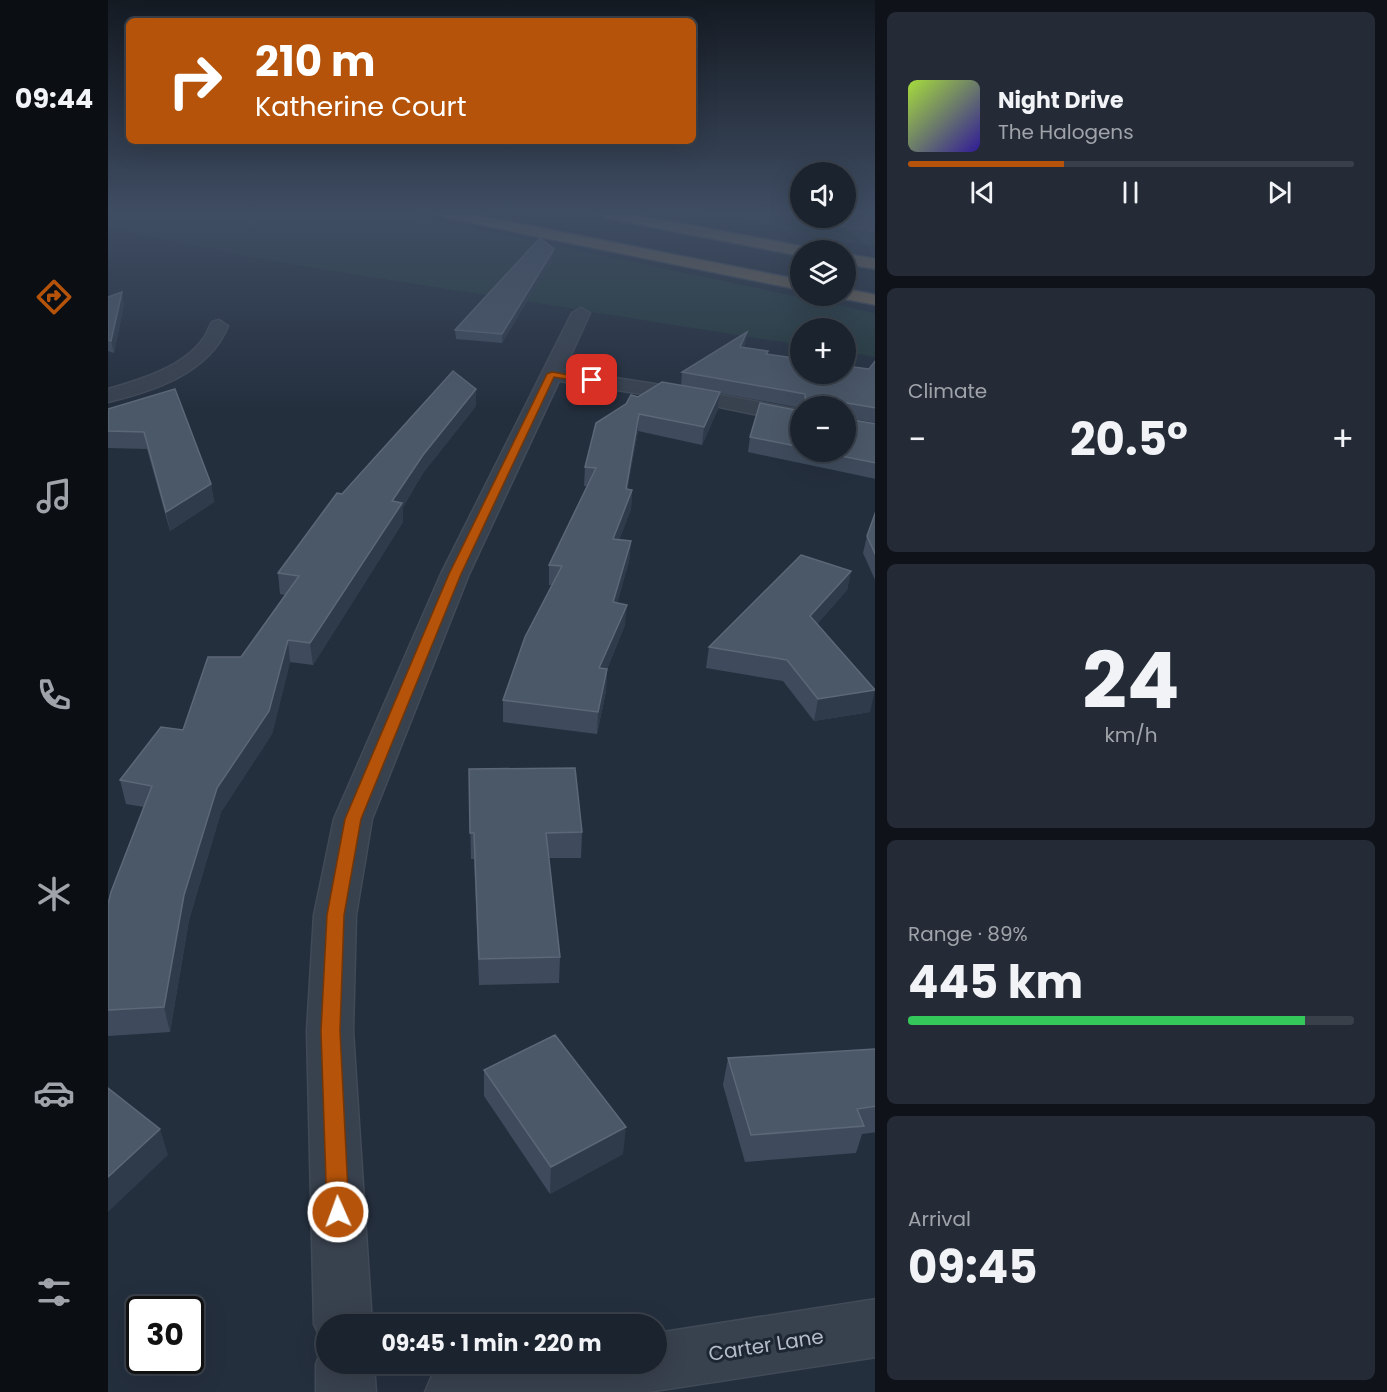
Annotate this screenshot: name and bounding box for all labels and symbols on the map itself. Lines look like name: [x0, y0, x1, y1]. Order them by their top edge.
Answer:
pin: [566, 354, 617, 405]
position arrow: [306, 1180, 370, 1244]
speed limit sign: 30: [126, 1296, 204, 1374]
street label: Carter Lane: [706, 1322, 826, 1368]

